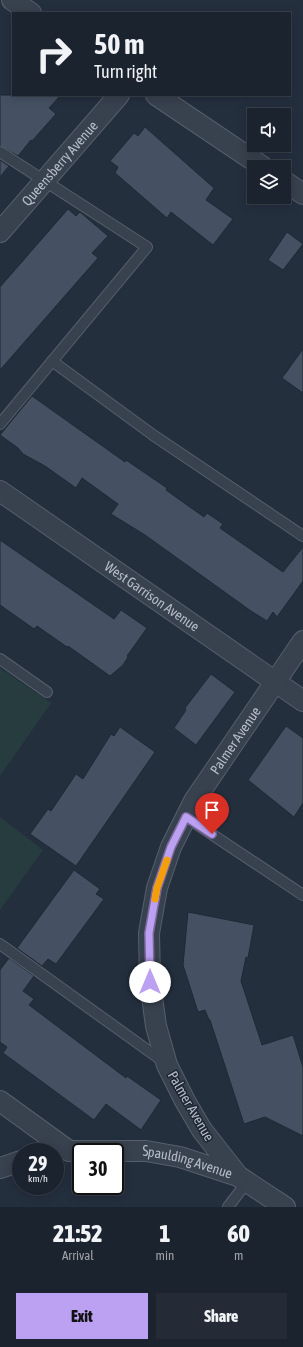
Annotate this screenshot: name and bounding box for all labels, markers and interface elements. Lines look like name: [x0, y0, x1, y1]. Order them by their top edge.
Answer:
icon: right: [28, 28, 80, 80]
text: 50 m: [94, 28, 144, 60]
text: Turn right: [94, 61, 157, 82]
map controls: [247, 108, 291, 204]
button: sound: [247, 108, 291, 152]
street label: Queensberry Avenue: [19, 118, 101, 209]
button: layers: [247, 160, 291, 204]
street label: West Garrison Avenue: [102, 558, 202, 635]
street label: Palmer Avenue: [207, 704, 264, 777]
pin: [195, 793, 229, 834]
icon: arrive: [201, 799, 223, 821]
position arrow: [129, 961, 171, 1003]
street label: Palmer Avenue: [165, 1068, 217, 1144]
speed limit sign: 30: [72, 1143, 124, 1195]
street label: Spaulding Avenue: [142, 1143, 234, 1182]
text: 29: [29, 1152, 47, 1175]
text: km/h: [28, 1173, 48, 1184]
text: 21:52: [53, 1220, 103, 1247]
text: 1: [159, 1220, 171, 1247]
text: 60: [227, 1220, 250, 1247]
text: Arrival: [62, 1248, 94, 1263]
text: min: [156, 1248, 174, 1263]
text: m: [234, 1248, 243, 1263]
button: Exit: [16, 1293, 148, 1339]
button: Share: [156, 1293, 287, 1339]

